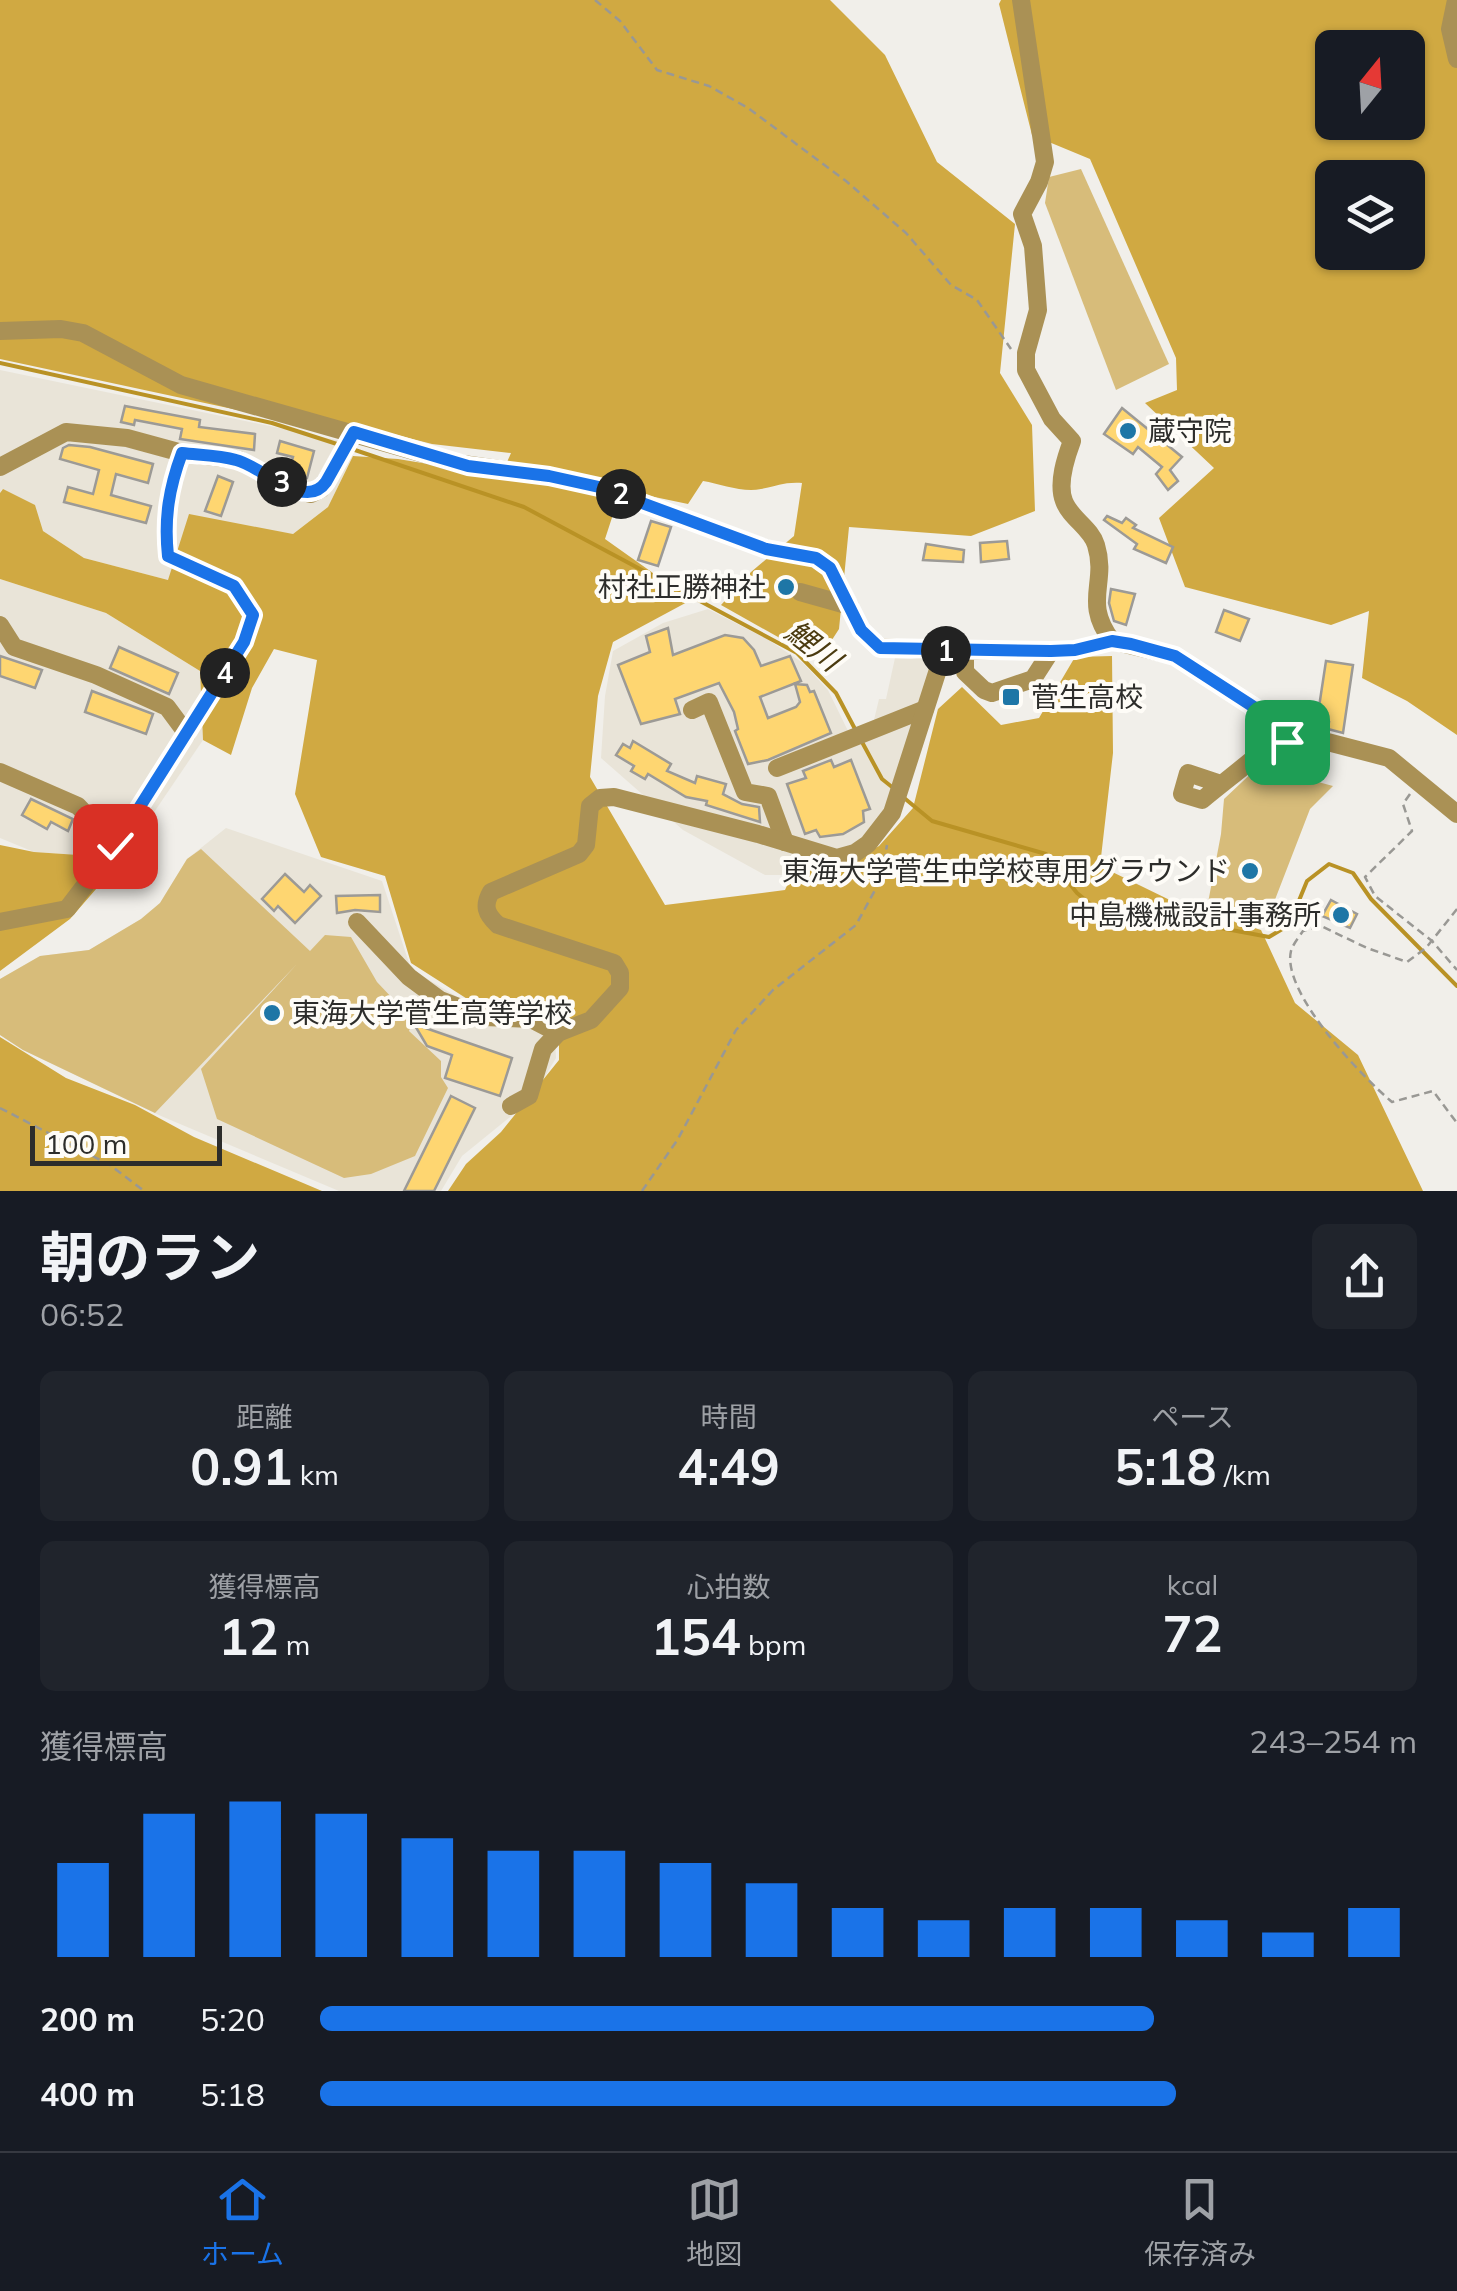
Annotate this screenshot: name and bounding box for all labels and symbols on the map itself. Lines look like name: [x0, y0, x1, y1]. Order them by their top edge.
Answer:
north arrow: [1315, 30, 1425, 140]
place label: 蔵守院: [1148, 413, 1232, 448]
marker: 蔵守院: [1117, 420, 1139, 442]
pin: 3: [257, 457, 307, 507]
pin: 2: [596, 469, 646, 519]
place label: 村社正勝神社: [598, 569, 766, 604]
marker: 村社正勝神社: [775, 576, 797, 598]
water label: 鯉川: [778, 612, 851, 681]
pin: 1: [921, 626, 971, 676]
pin: 4: [200, 648, 250, 698]
place label: 菅生高校: [1031, 679, 1143, 714]
marker: 菅生高校: [1000, 686, 1022, 708]
pin: [1245, 700, 1330, 785]
pin: [73, 804, 158, 889]
place label: 東海大学菅生中学校専用グラウンド: [782, 853, 1230, 888]
marker: 東海大学菅生中学校専用グラウンド: [1239, 860, 1261, 882]
place label: 中島機械設計事務所: [1069, 897, 1321, 932]
marker: 中島機械設計事務所: [1330, 904, 1352, 926]
place label: 東海大学菅生高等学校: [292, 995, 572, 1030]
marker: 東海大学菅生高等学校: [261, 1002, 283, 1024]
scale bar: [30, 1121, 222, 1166]

